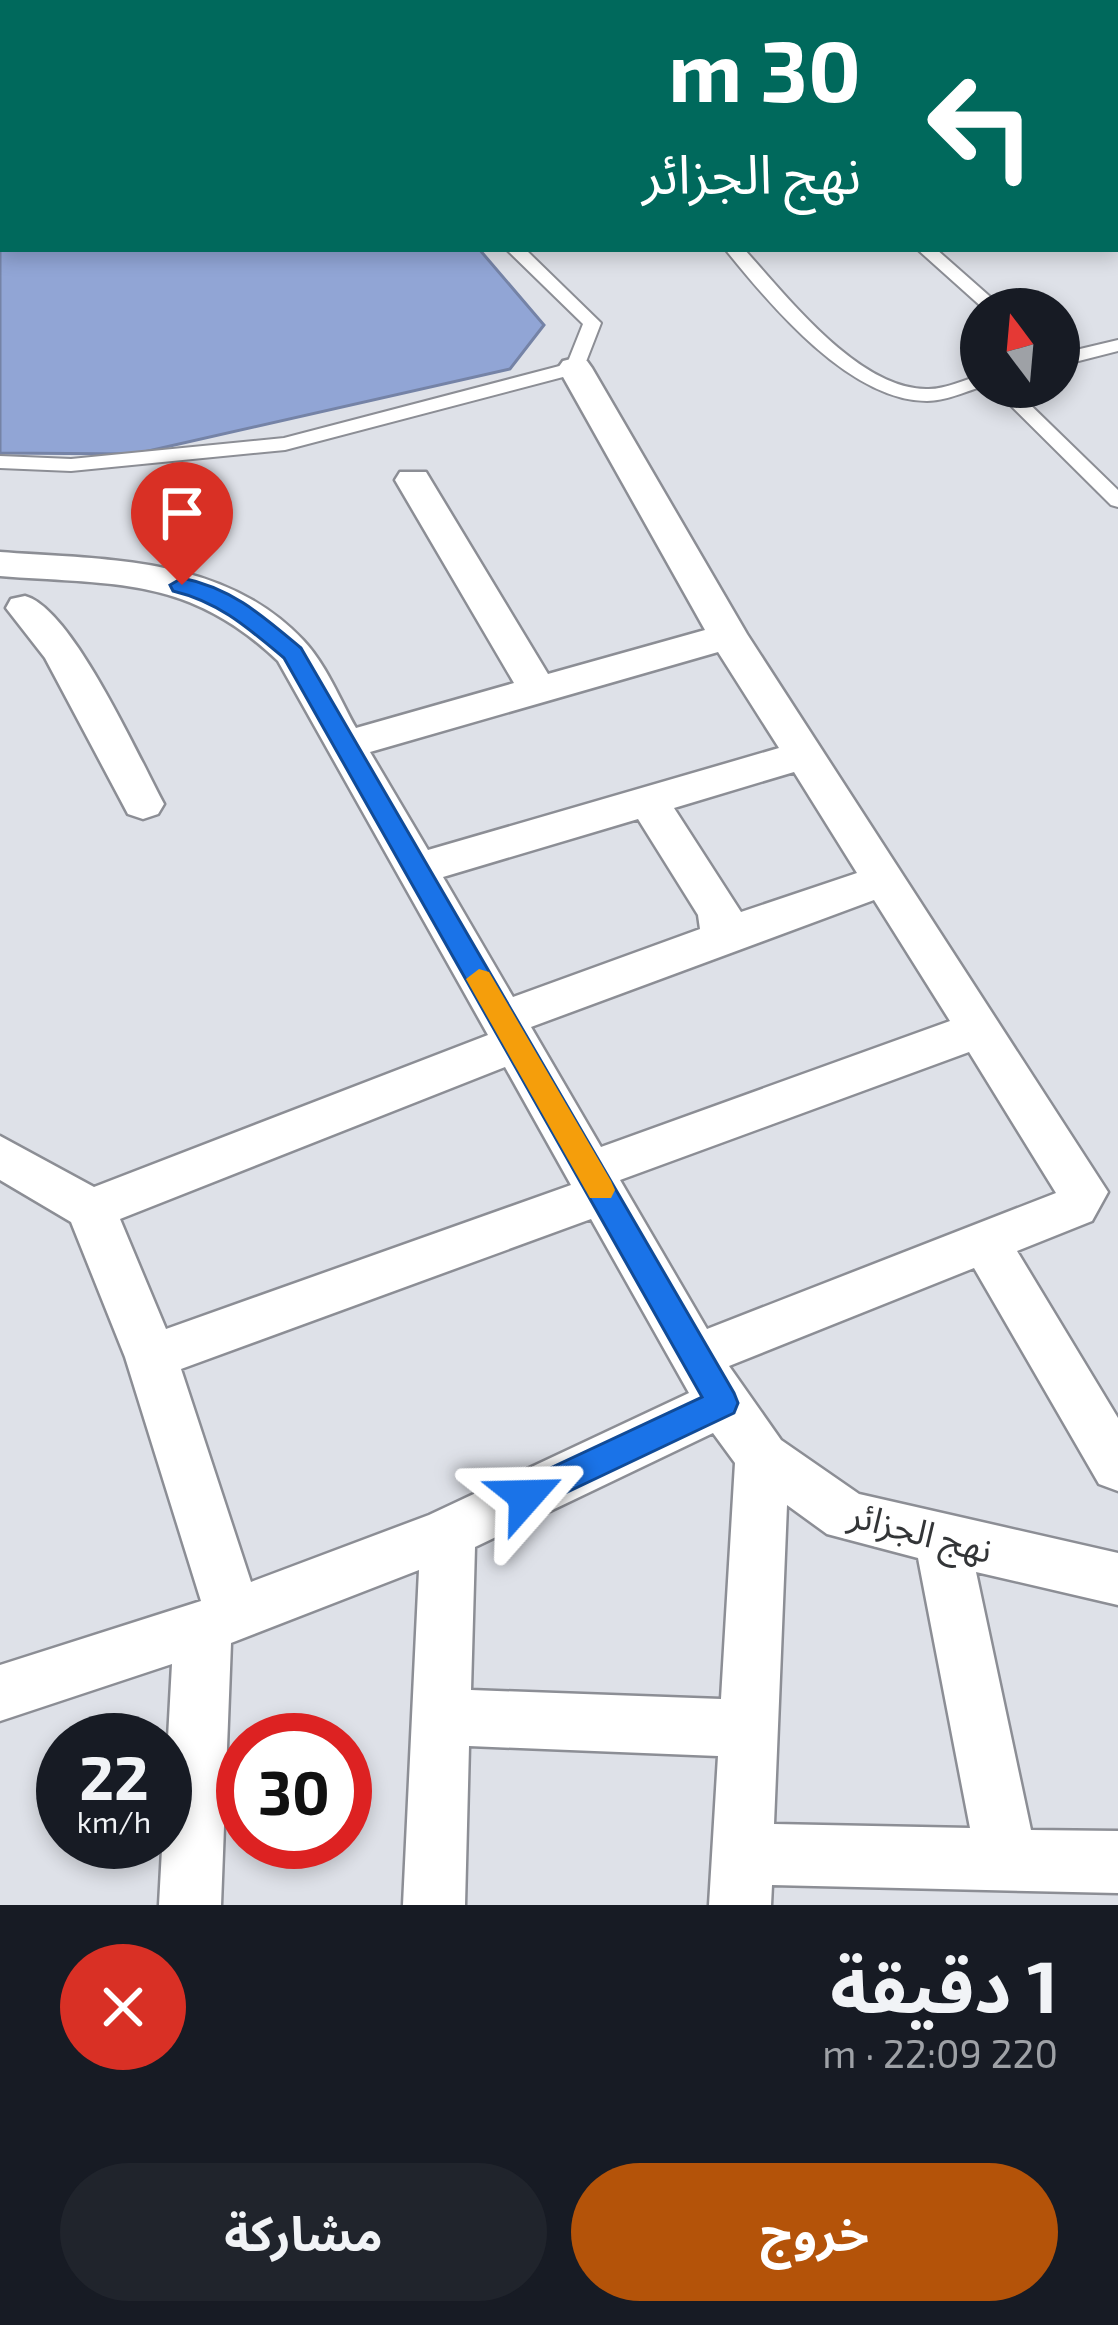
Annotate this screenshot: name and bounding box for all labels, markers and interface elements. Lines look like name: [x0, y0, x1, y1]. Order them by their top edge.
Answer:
text: 30 m: [668, 18, 861, 119]
icon: left: [903, 48, 1059, 204]
text: نهج الجزائر: [642, 140, 861, 205]
north arrow: [960, 288, 1080, 408]
map controls: [960, 288, 1080, 408]
pin: [131, 462, 233, 585]
icon: arrive: [149, 480, 215, 546]
position arrow: [463, 1433, 589, 1559]
street label: نهج الجزائر: [843, 1491, 997, 1577]
speed limit sign: 30: [216, 1713, 372, 1869]
text: 22: [79, 1740, 149, 1812]
text: km/h: [77, 1803, 151, 1839]
text: 1 دقيقة: [830, 1941, 1058, 2027]
button: close: [60, 1944, 186, 2070]
text: 220 m · 22:09: [822, 2029, 1058, 2076]
button: مشاركة: [60, 2163, 547, 2301]
button: خروج: [571, 2163, 1058, 2301]

